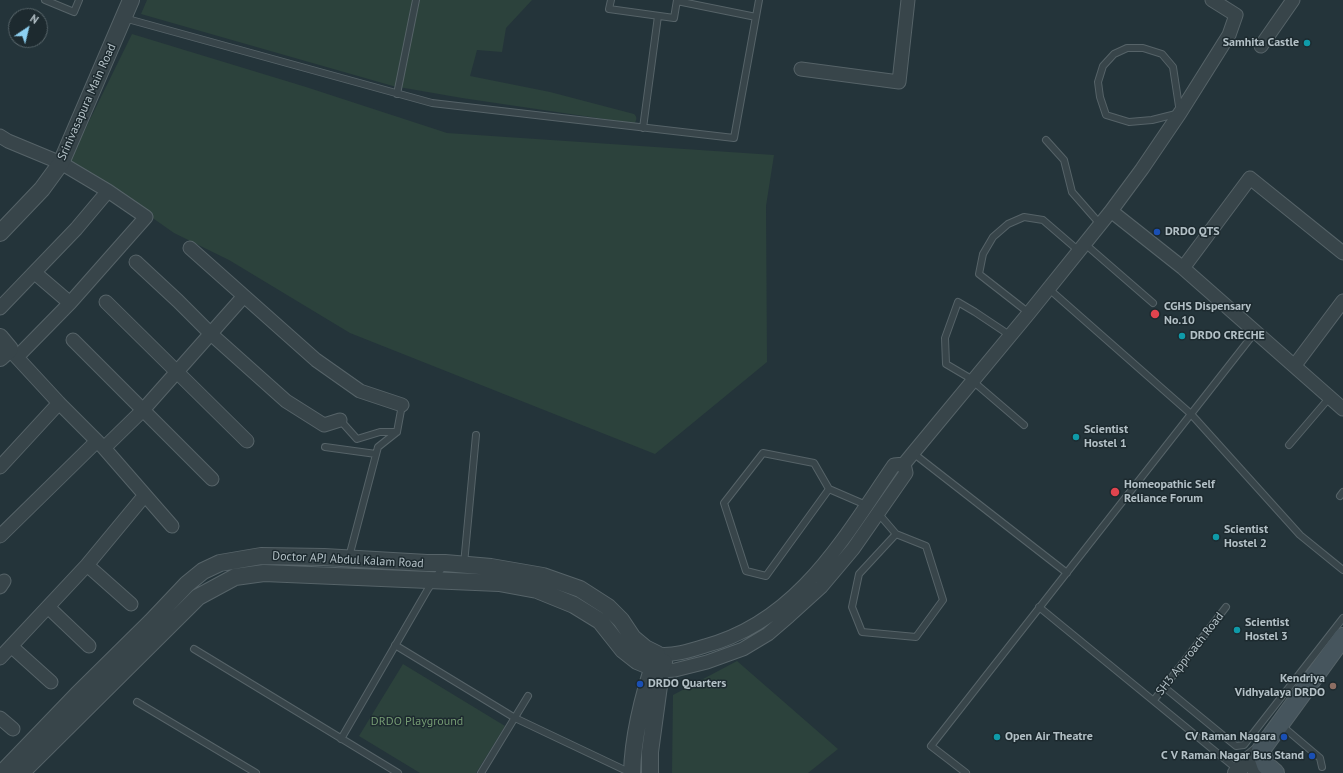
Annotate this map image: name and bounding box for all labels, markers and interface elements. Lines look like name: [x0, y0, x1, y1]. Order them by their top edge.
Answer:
north arrow: [8, 8, 48, 48]
text: N: [27, 11, 41, 27]
place label: Samhita Castle: [1223, 36, 1299, 50]
marker: Samhita Castle: [1302, 38, 1312, 48]
street label: Srinivasapura Main Road: [55, 41, 119, 163]
place label: DRDO QTS: [1165, 225, 1220, 239]
marker: DRDO QTS: [1152, 227, 1162, 237]
place label: CGHS Dispensary No.10: [1164, 300, 1251, 328]
marker: CGHS Dispensary No.10: [1149, 308, 1161, 320]
place label: DRDO CRECHE: [1190, 329, 1265, 343]
marker: DRDO CRECHE: [1177, 331, 1187, 341]
place label: Scientist Hostel 1: [1084, 423, 1128, 451]
marker: Scientist Hostel 1: [1071, 432, 1081, 442]
place label: Homeopathic Self Reliance Forum: [1124, 478, 1215, 506]
marker: Homeopathic Self Reliance Forum: [1109, 486, 1121, 498]
place label: Scientist Hostel 2: [1224, 523, 1268, 551]
marker: Scientist Hostel 2: [1211, 532, 1221, 542]
street label: Doctor APJ Abdul Kalam Road: [272, 549, 424, 571]
street label: SH3 Approach Road: [1153, 610, 1227, 698]
place label: Scientist Hostel 3: [1245, 616, 1289, 644]
marker: Scientist Hostel 3: [1232, 625, 1242, 635]
place label: Kendriya Vidhyalaya DRDO: [1235, 672, 1325, 700]
place label: DRDO Quarters: [648, 677, 726, 691]
marker: DRDO Quarters: [635, 679, 645, 689]
marker: Kendriya Vidhyalaya DRDO: [1328, 681, 1338, 691]
park label: DRDO Playground: [371, 715, 463, 729]
place label: Open Air Theatre: [1005, 730, 1093, 744]
place label: CV Raman Nagara: [1185, 730, 1276, 744]
marker: Open Air Theatre: [992, 732, 1002, 742]
marker: CV Raman Nagara: [1279, 732, 1289, 742]
place label: C V Raman Nagar Bus Stand: [1161, 749, 1304, 763]
marker: C V Raman Nagar Bus Stand: [1307, 751, 1317, 761]

